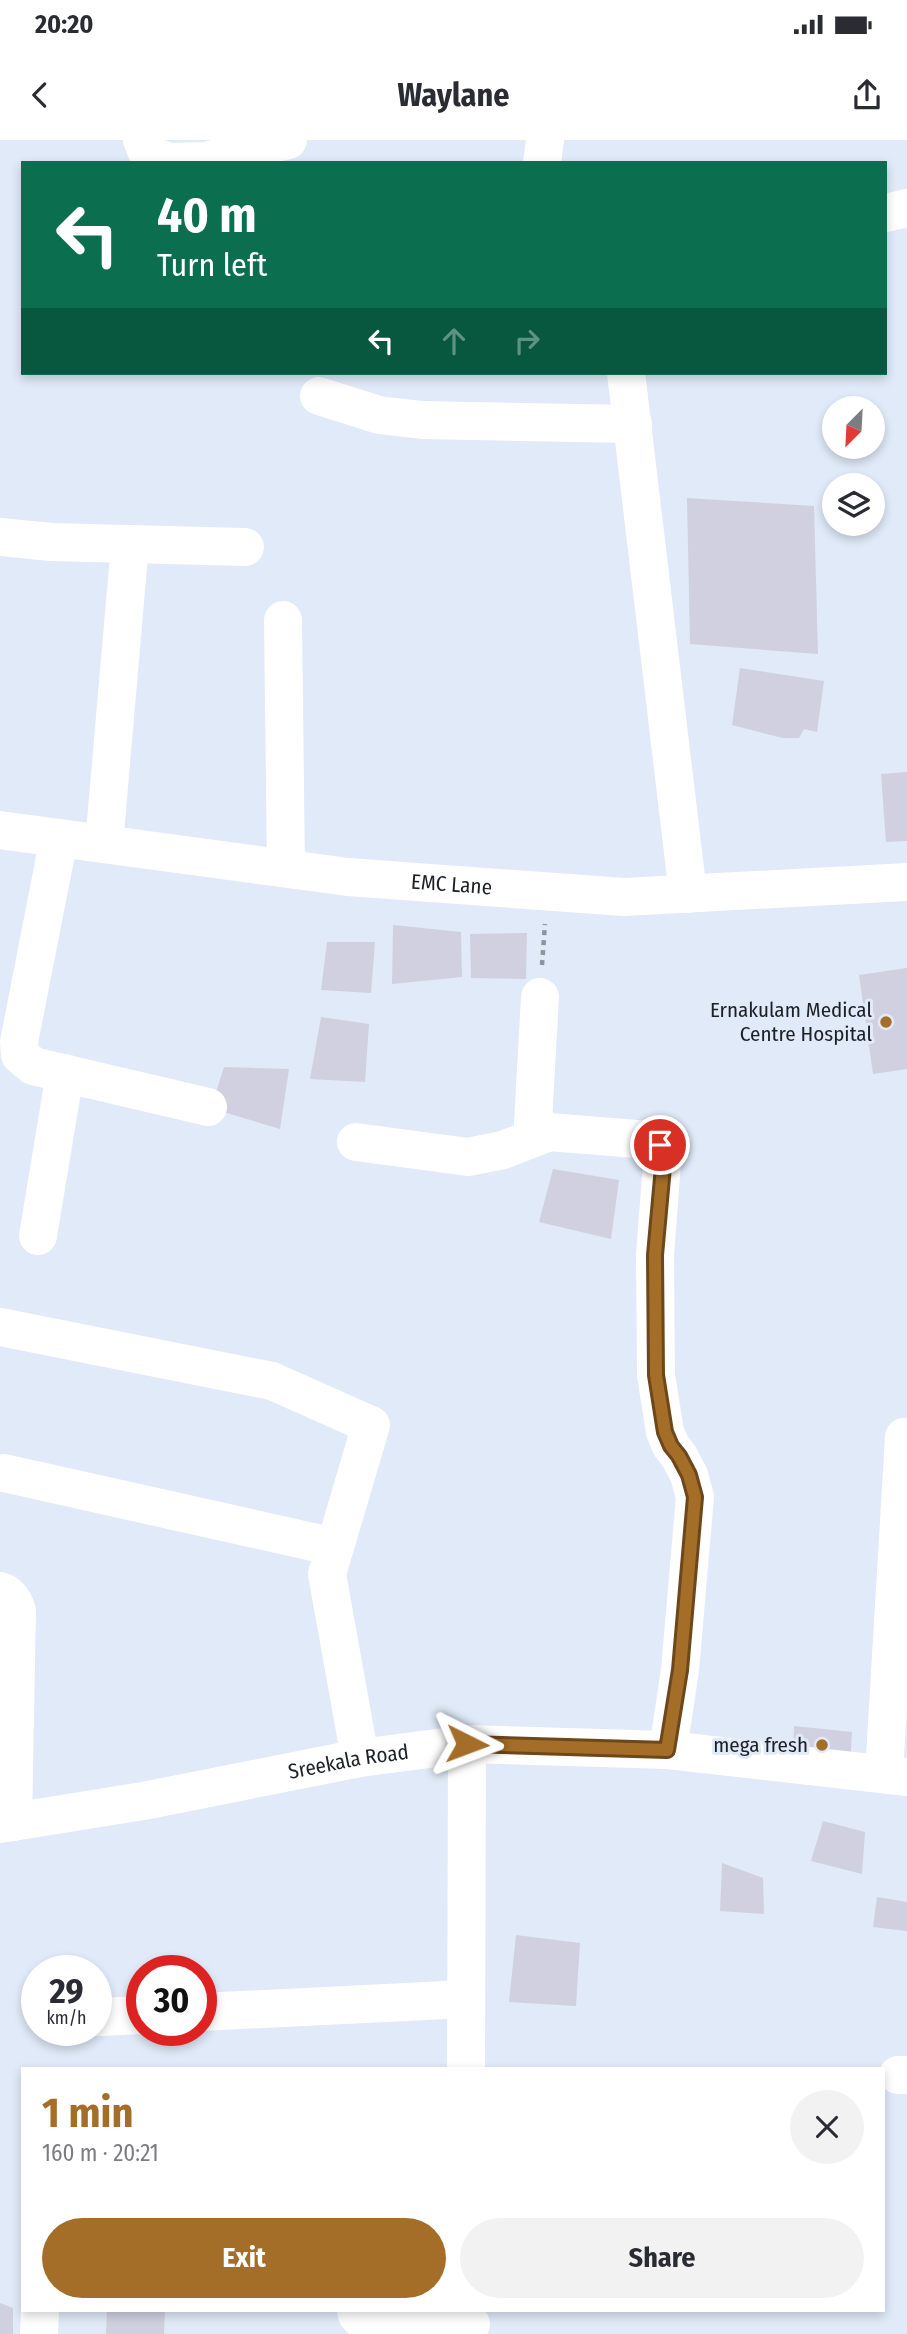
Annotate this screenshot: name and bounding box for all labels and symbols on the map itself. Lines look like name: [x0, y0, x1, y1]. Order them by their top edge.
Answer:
north arrow: [822, 396, 886, 458]
street label: EMC Lane: [410, 869, 493, 900]
place label: Ernakulam Medical Centre Hospital: [710, 997, 872, 1047]
marker: Ernakulam Medical Centre Hospital: [878, 1014, 894, 1030]
pin: [630, 1115, 690, 1175]
position arrow: [430, 1707, 504, 1781]
place label: mega fresh: [713, 1732, 808, 1758]
marker: mega fresh: [814, 1737, 830, 1753]
street label: Sreekala Road: [286, 1739, 410, 1785]
speed limit sign: 30: [126, 1955, 217, 2046]

